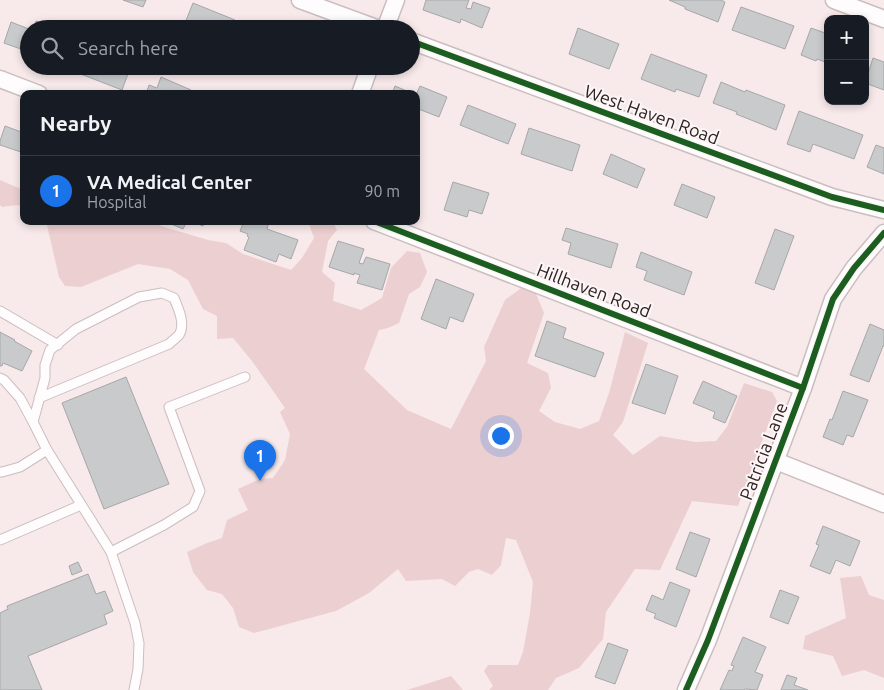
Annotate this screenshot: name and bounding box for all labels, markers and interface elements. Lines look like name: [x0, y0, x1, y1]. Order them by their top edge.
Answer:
map controls: [824, 15, 869, 105]
button: +: [824, 15, 869, 60]
search box: [20, 20, 420, 75]
icon: search: [38, 34, 66, 62]
text: Search here: [78, 37, 178, 59]
button: −: [824, 60, 869, 105]
street label: West Haven Road: [582, 80, 722, 148]
text: Nearby: [40, 111, 111, 135]
text: VA Medical Center: [87, 171, 252, 193]
text: 1: [51, 182, 61, 200]
text: 90 m: [364, 182, 400, 200]
text: Hospital: [87, 193, 146, 211]
street label: Hillhaven Road: [534, 259, 654, 321]
street label: Patricia Lane: [735, 399, 791, 503]
your location: [488, 423, 514, 449]
pin: 1: [244, 440, 276, 481]

